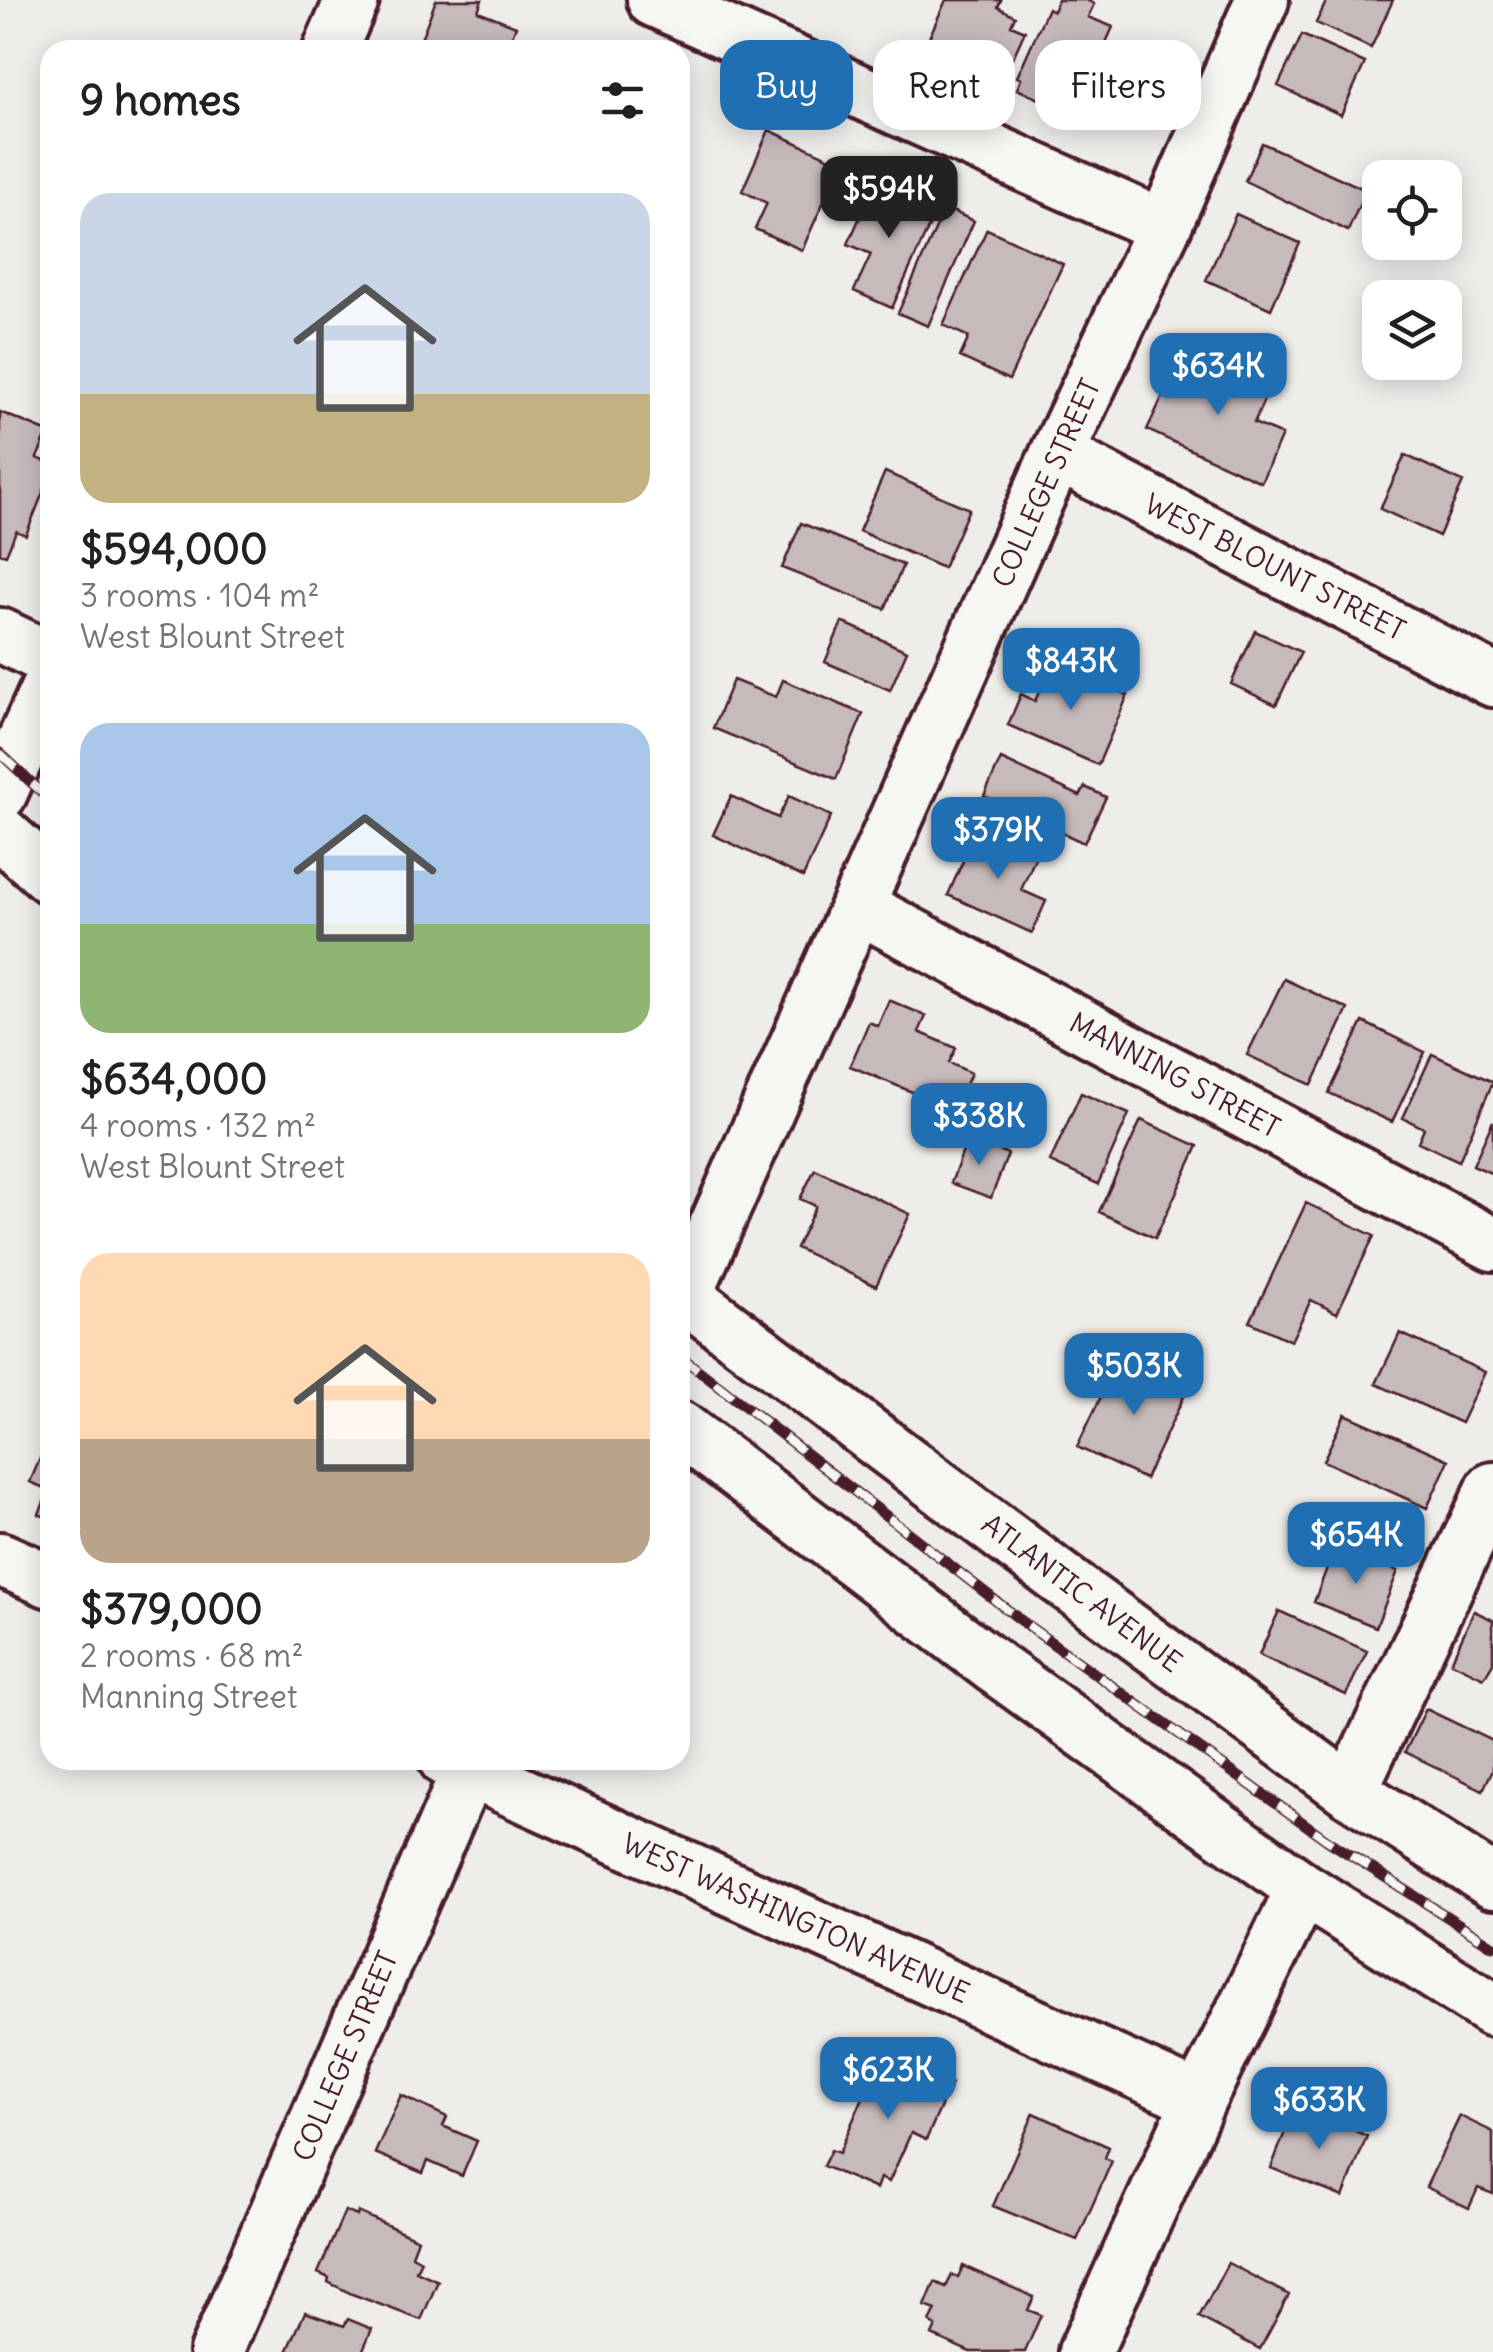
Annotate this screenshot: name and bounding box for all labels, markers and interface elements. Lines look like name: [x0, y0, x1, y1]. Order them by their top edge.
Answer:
chip: Buy: [720, 40, 853, 130]
chip: Rent: [873, 40, 1015, 130]
chip: Filters: [1035, 40, 1201, 130]
icon: filters: [595, 73, 650, 128]
text: 9 homes: [80, 74, 241, 126]
pin: $594K: [819, 156, 959, 241]
map controls: [1362, 160, 1462, 380]
button: locate: [1362, 160, 1462, 260]
text: $594K: [843, 168, 935, 209]
icon: home: [275, 258, 455, 438]
button: layers: [1362, 280, 1462, 380]
pin: $634K: [1148, 333, 1288, 418]
text: $634K: [1172, 345, 1264, 386]
street label: COLLEGE STREET: [984, 373, 1108, 593]
street label: WEST BLOUNT STREET: [1139, 486, 1411, 648]
text: $594,000: [80, 523, 268, 575]
text: 3 rooms · 104 m²: [80, 575, 319, 616]
text: West Blount Street: [80, 616, 345, 657]
pin: $843K: [1001, 628, 1141, 713]
text: $843K: [1025, 640, 1117, 681]
icon: home: [275, 788, 455, 968]
pin: $379K: [928, 797, 1068, 882]
text: $379K: [953, 809, 1043, 850]
street label: MANNING STREET: [1064, 1004, 1286, 1146]
text: $634,000: [80, 1053, 267, 1105]
pin: $338K: [909, 1083, 1049, 1168]
text: $338K: [933, 1095, 1025, 1136]
text: 4 rooms · 132 m²: [80, 1105, 316, 1146]
text: West Blount Street: [80, 1146, 345, 1187]
icon: home: [275, 1318, 455, 1498]
pin: $503K: [1064, 1333, 1204, 1418]
text: $503K: [1086, 1345, 1182, 1386]
pin: $654K: [1286, 1502, 1426, 1587]
street label: ATLANTIC AVENUE: [975, 1506, 1189, 1680]
text: $654K: [1310, 1514, 1402, 1555]
text: $379,000: [80, 1583, 263, 1635]
text: 2 rooms · 68 m²: [80, 1635, 303, 1676]
text: Manning Street: [80, 1676, 298, 1717]
street label: WEST WASHINGTON AVENUE: [617, 1825, 975, 2011]
street label: COLLEGE STREET: [285, 1945, 405, 2167]
pin: $623K: [818, 2037, 958, 2122]
text: $623K: [842, 2049, 934, 2090]
pin: $633K: [1249, 2067, 1389, 2152]
text: $633K: [1273, 2079, 1365, 2120]

